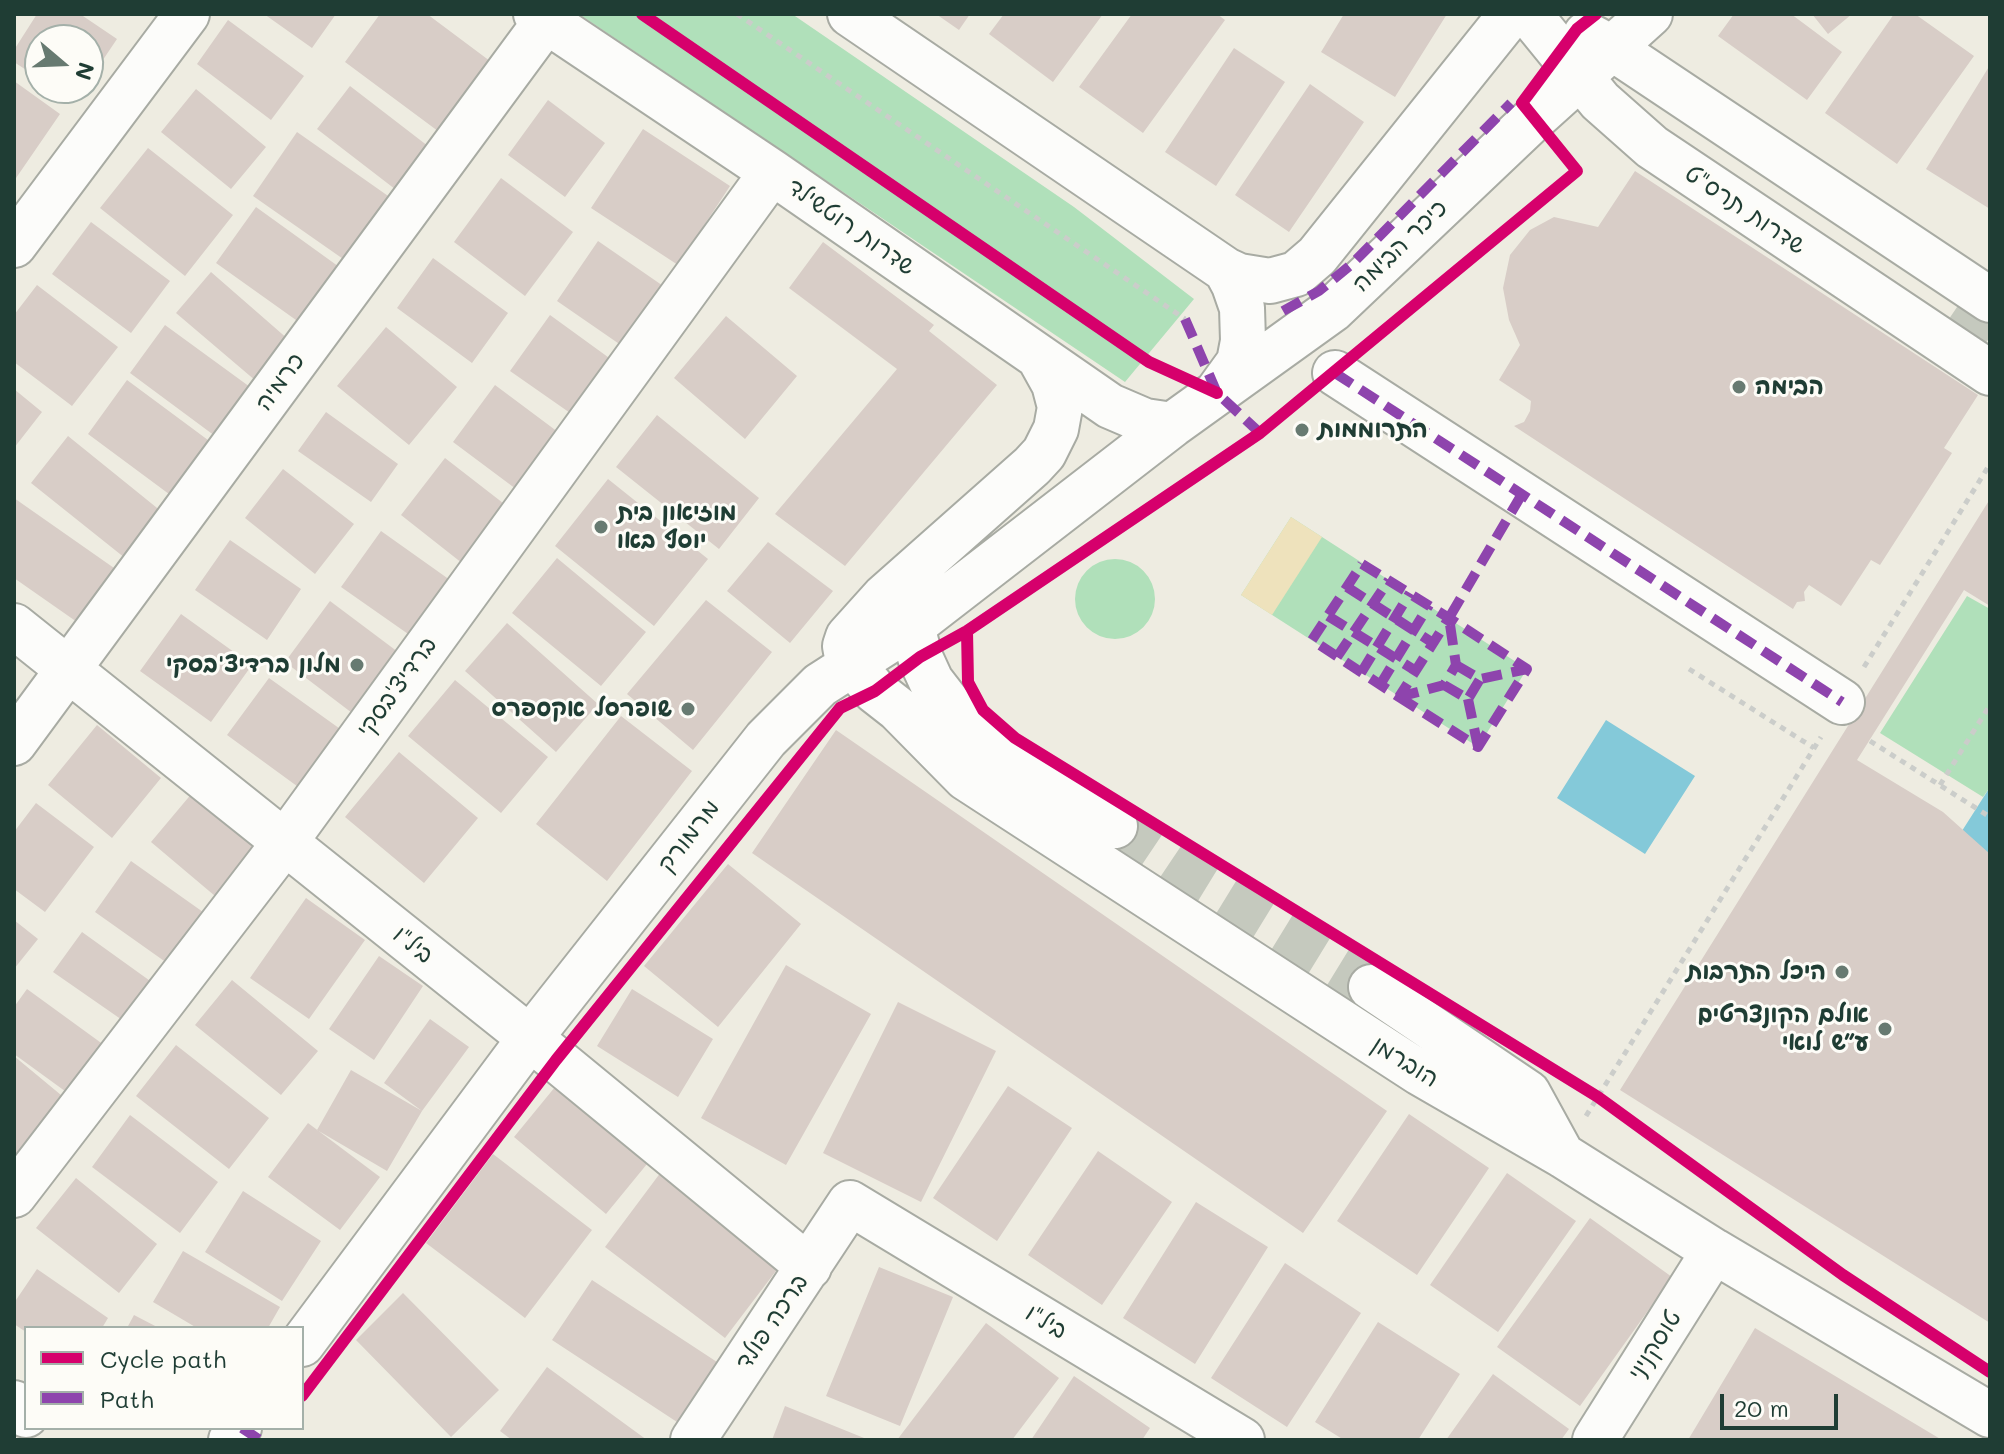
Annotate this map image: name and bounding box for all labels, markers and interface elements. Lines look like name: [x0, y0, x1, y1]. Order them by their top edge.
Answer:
north arrow: [24, 24, 104, 104]
text: N: [69, 59, 102, 84]
street label: שדרות תרס"ט: [1679, 159, 1811, 261]
street label: שדרות רוטשילד: [781, 172, 921, 282]
street label: כיכר הבימה: [1347, 194, 1453, 298]
street label: כרמיה: [249, 347, 311, 417]
place label: הבימה: [1755, 373, 1824, 401]
marker: הבימה: [1730, 378, 1748, 396]
place label: התרוממות: [1318, 416, 1428, 444]
marker: התרוממות: [1293, 421, 1311, 439]
place label: מוזיאון בית יוסף באו: [617, 499, 737, 555]
marker: מוזיאון בית יוסף באו: [592, 518, 610, 536]
street label: ברדיצ'בסקי: [351, 631, 443, 743]
place label: מלון ברדיצ'בסקי: [166, 651, 341, 679]
marker: מלון ברדיצ'בסקי: [348, 656, 366, 674]
place label: שופרסל אקספרס: [491, 695, 672, 723]
marker: שופרסל אקספרס: [679, 700, 697, 718]
street label: מרמורק: [652, 794, 726, 878]
street label: ביל"ו: [387, 920, 439, 970]
place label: היכל התרבות: [1686, 958, 1826, 986]
marker: היכל התרבות: [1833, 963, 1851, 981]
place label: אולם הקונצרטים ע״ש לואי: [1698, 1001, 1869, 1057]
marker: אולם הקונצרטים ע״ש לואי: [1876, 1020, 1894, 1038]
street label: הוברמן: [1366, 1030, 1444, 1094]
street label: ברכה פולד: [730, 1269, 814, 1375]
street label: ביל"ו: [1020, 1299, 1072, 1345]
street label: טוסקניני: [1622, 1304, 1688, 1386]
legend: [24, 1326, 304, 1430]
text: Cycle path: [100, 1343, 226, 1374]
scale bar: [1724, 1378, 1842, 1428]
text: Path: [100, 1383, 154, 1414]
text: 20 m: [1734, 1392, 1789, 1423]

